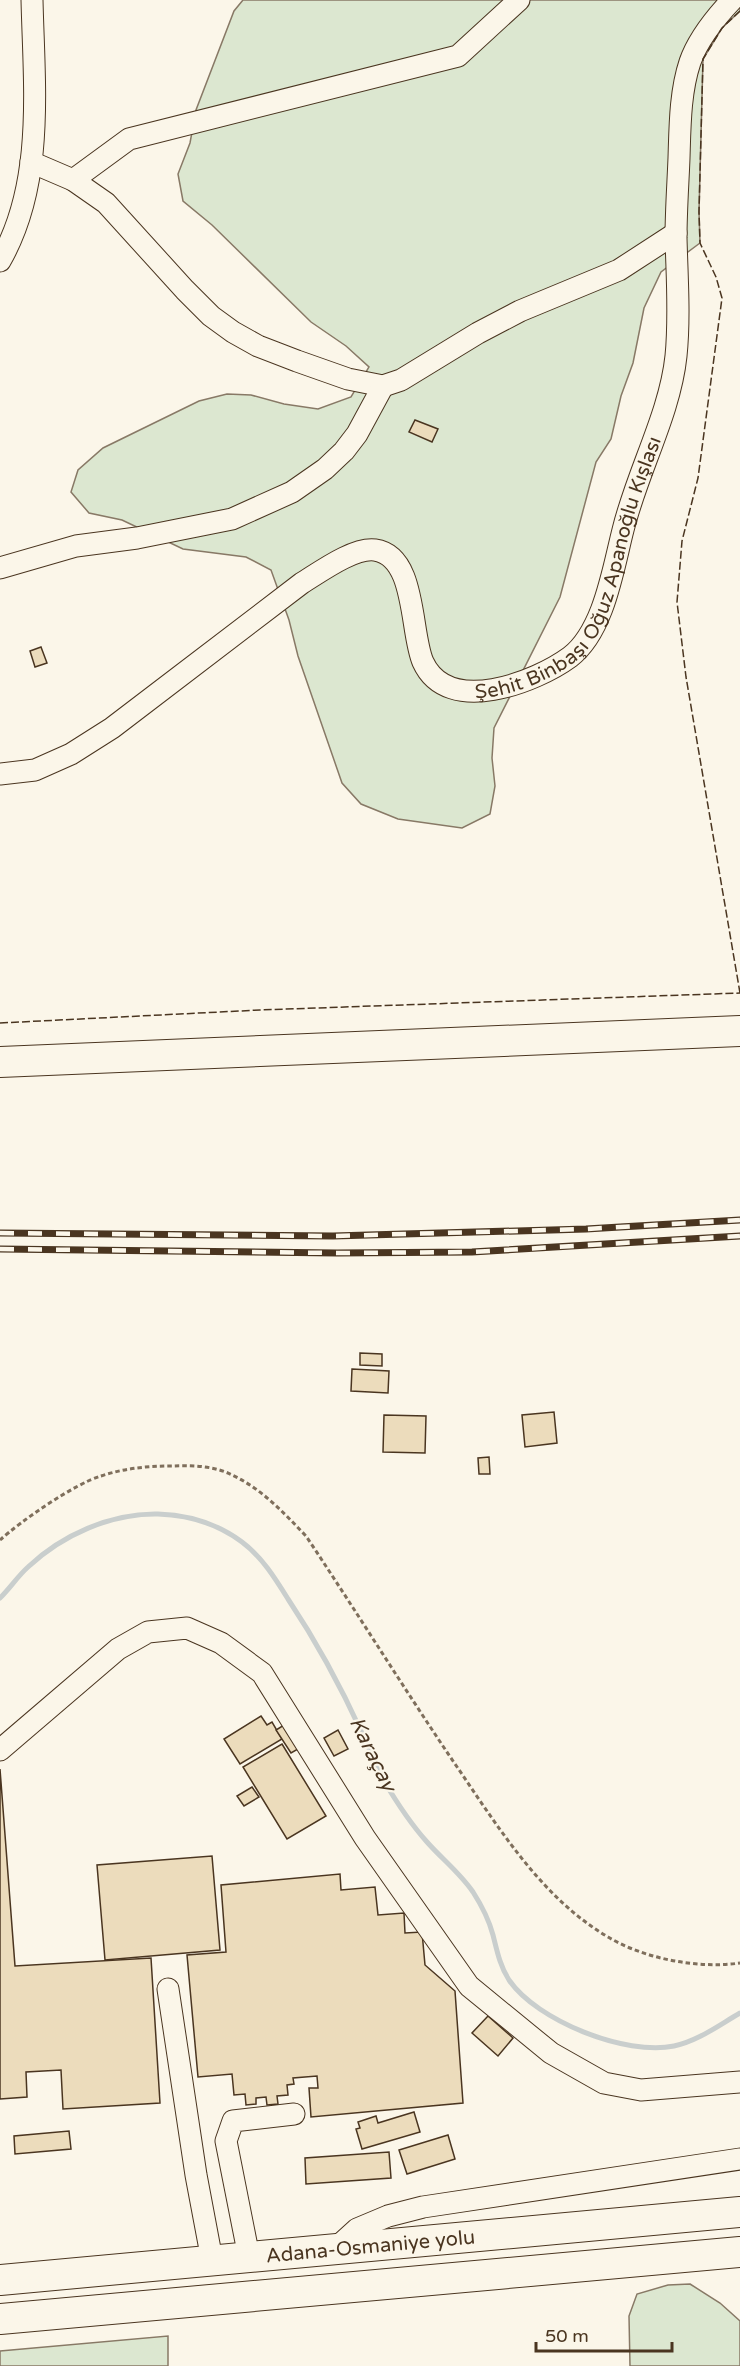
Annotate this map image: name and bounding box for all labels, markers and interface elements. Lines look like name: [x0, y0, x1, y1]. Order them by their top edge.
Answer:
street label: Şehit Binbaşı Oğuz Apanoğlu Kışlası: [474, 433, 667, 704]
water label: Karaçay: [344, 1713, 402, 1798]
street label: Adana-Osmaniye yolu: [265, 2225, 476, 2269]
scale bar: [536, 2315, 672, 2353]
text: 50 m: [545, 2325, 589, 2347]

